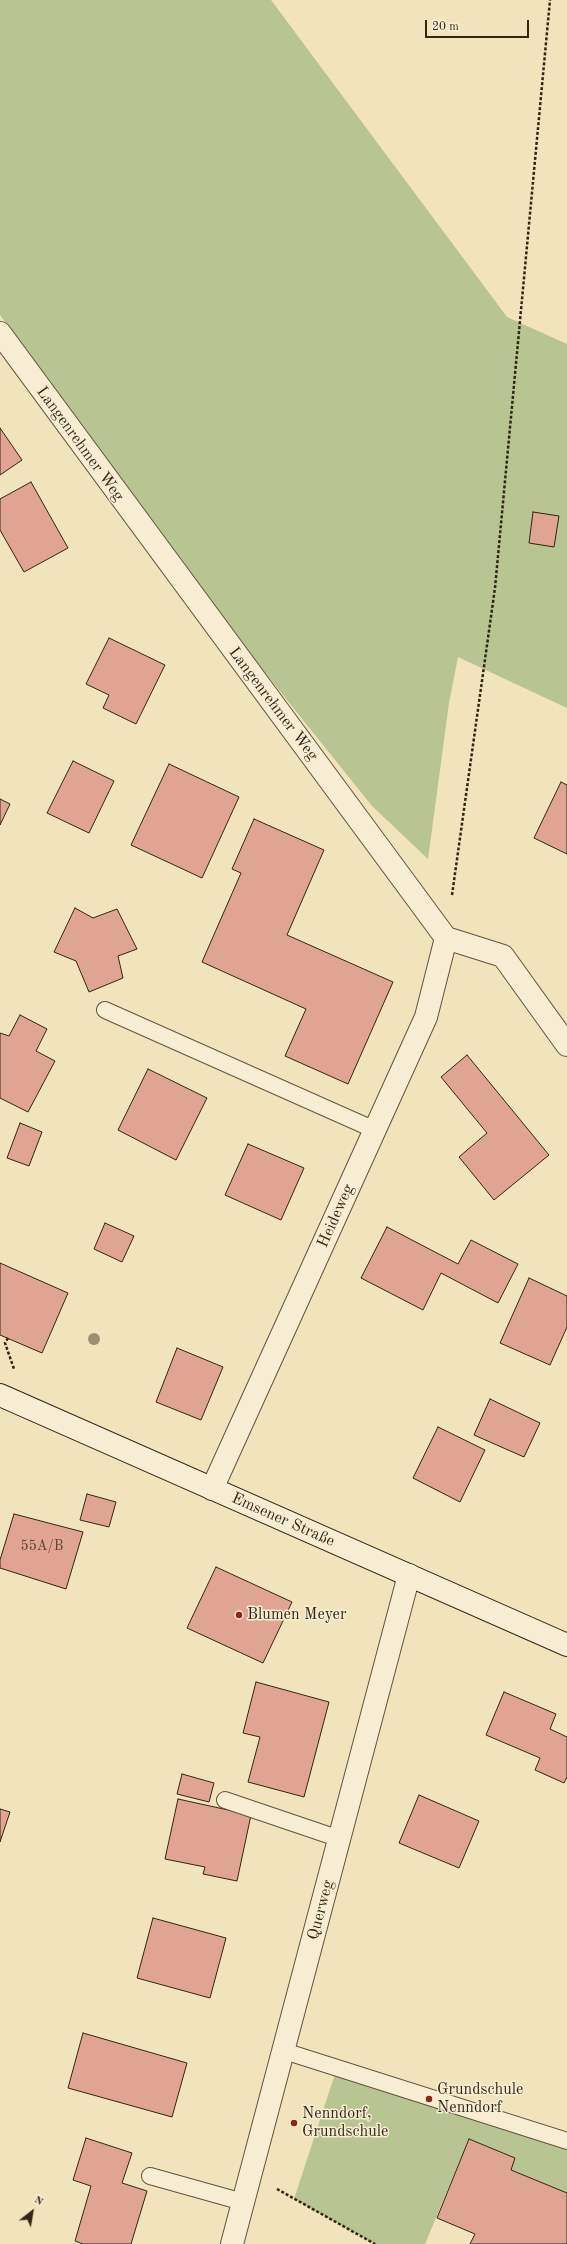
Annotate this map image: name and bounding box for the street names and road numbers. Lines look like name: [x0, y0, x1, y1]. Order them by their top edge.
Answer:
street label: Langenrehmer Weg: [32, 383, 128, 505]
street label: Langenrehmer Weg: [224, 643, 322, 765]
street label: Heideweg: [313, 1181, 359, 1251]
street label: Emsener Straße: [228, 1489, 338, 1551]
street label: Querweg: [304, 1878, 338, 1942]

